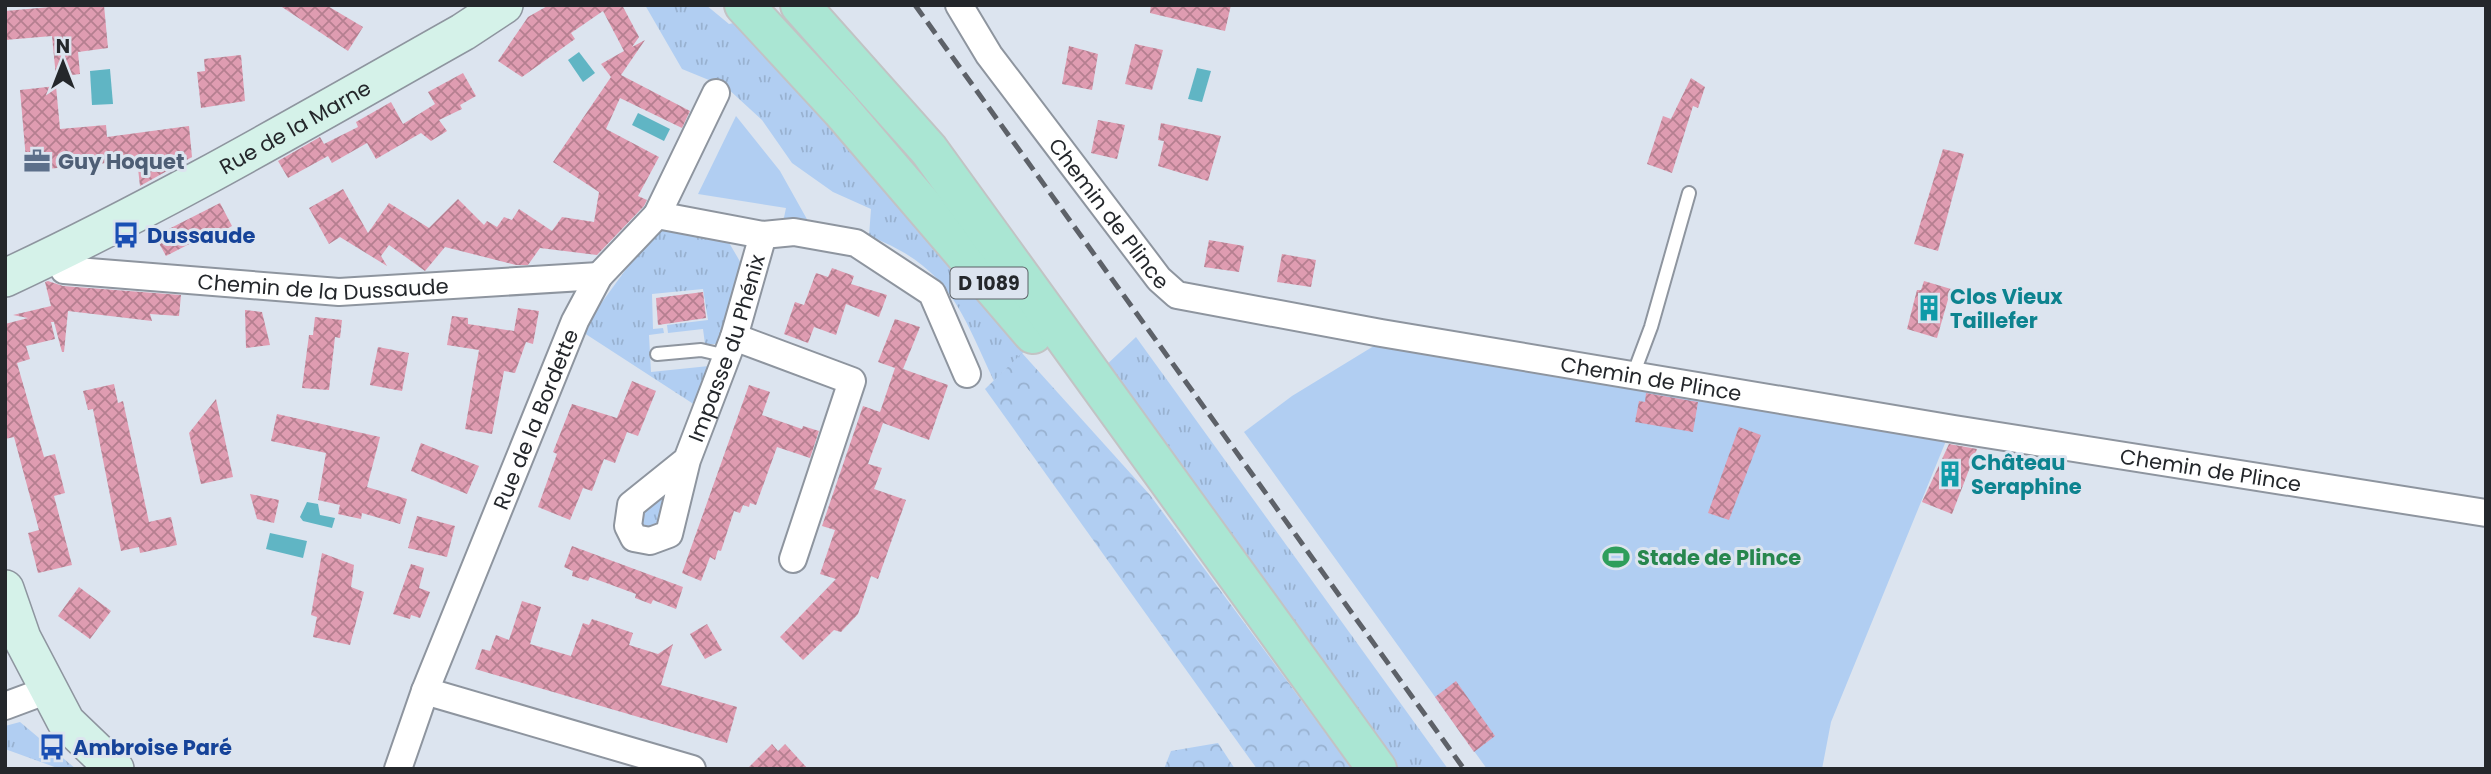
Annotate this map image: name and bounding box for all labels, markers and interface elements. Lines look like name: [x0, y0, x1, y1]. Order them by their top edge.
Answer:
north arrow: [28, 28, 98, 98]
text: N: [56, 33, 70, 60]
street label: Rue de la Marne: [214, 73, 376, 181]
street label: Chemin de Plince: [1042, 132, 1175, 296]
office icon: Guy Hoquet: [22, 146, 52, 176]
place label: Guy Hoquet: [58, 147, 184, 176]
bus stop icon: Dussaude: [111, 220, 141, 250]
place label: Dussaude: [147, 221, 256, 250]
street label: Impasse du Phénix: [681, 251, 771, 446]
street label: Chemin de la Dussaude: [197, 266, 449, 307]
road number: D 1089: [950, 268, 1028, 298]
place label: Clos Vieux Taillefer: [1950, 282, 2063, 335]
building icon: Clos Vieux Taillefer: [1914, 293, 1944, 323]
street label: Rue de la Bordette: [486, 324, 585, 514]
street label: Chemin de Plince: [1558, 349, 1744, 408]
street label: Chemin de Plince: [2118, 441, 2303, 498]
place label: Château Seraphine: [1971, 448, 2082, 501]
building icon: Château Seraphine: [1935, 459, 1965, 489]
sports icon: Stade de Plince: [1601, 542, 1631, 572]
place label: Stade de Plince: [1637, 543, 1801, 572]
bus stop icon: Ambroise Paré: [37, 732, 67, 762]
place label: Ambroise Paré: [73, 733, 232, 762]

